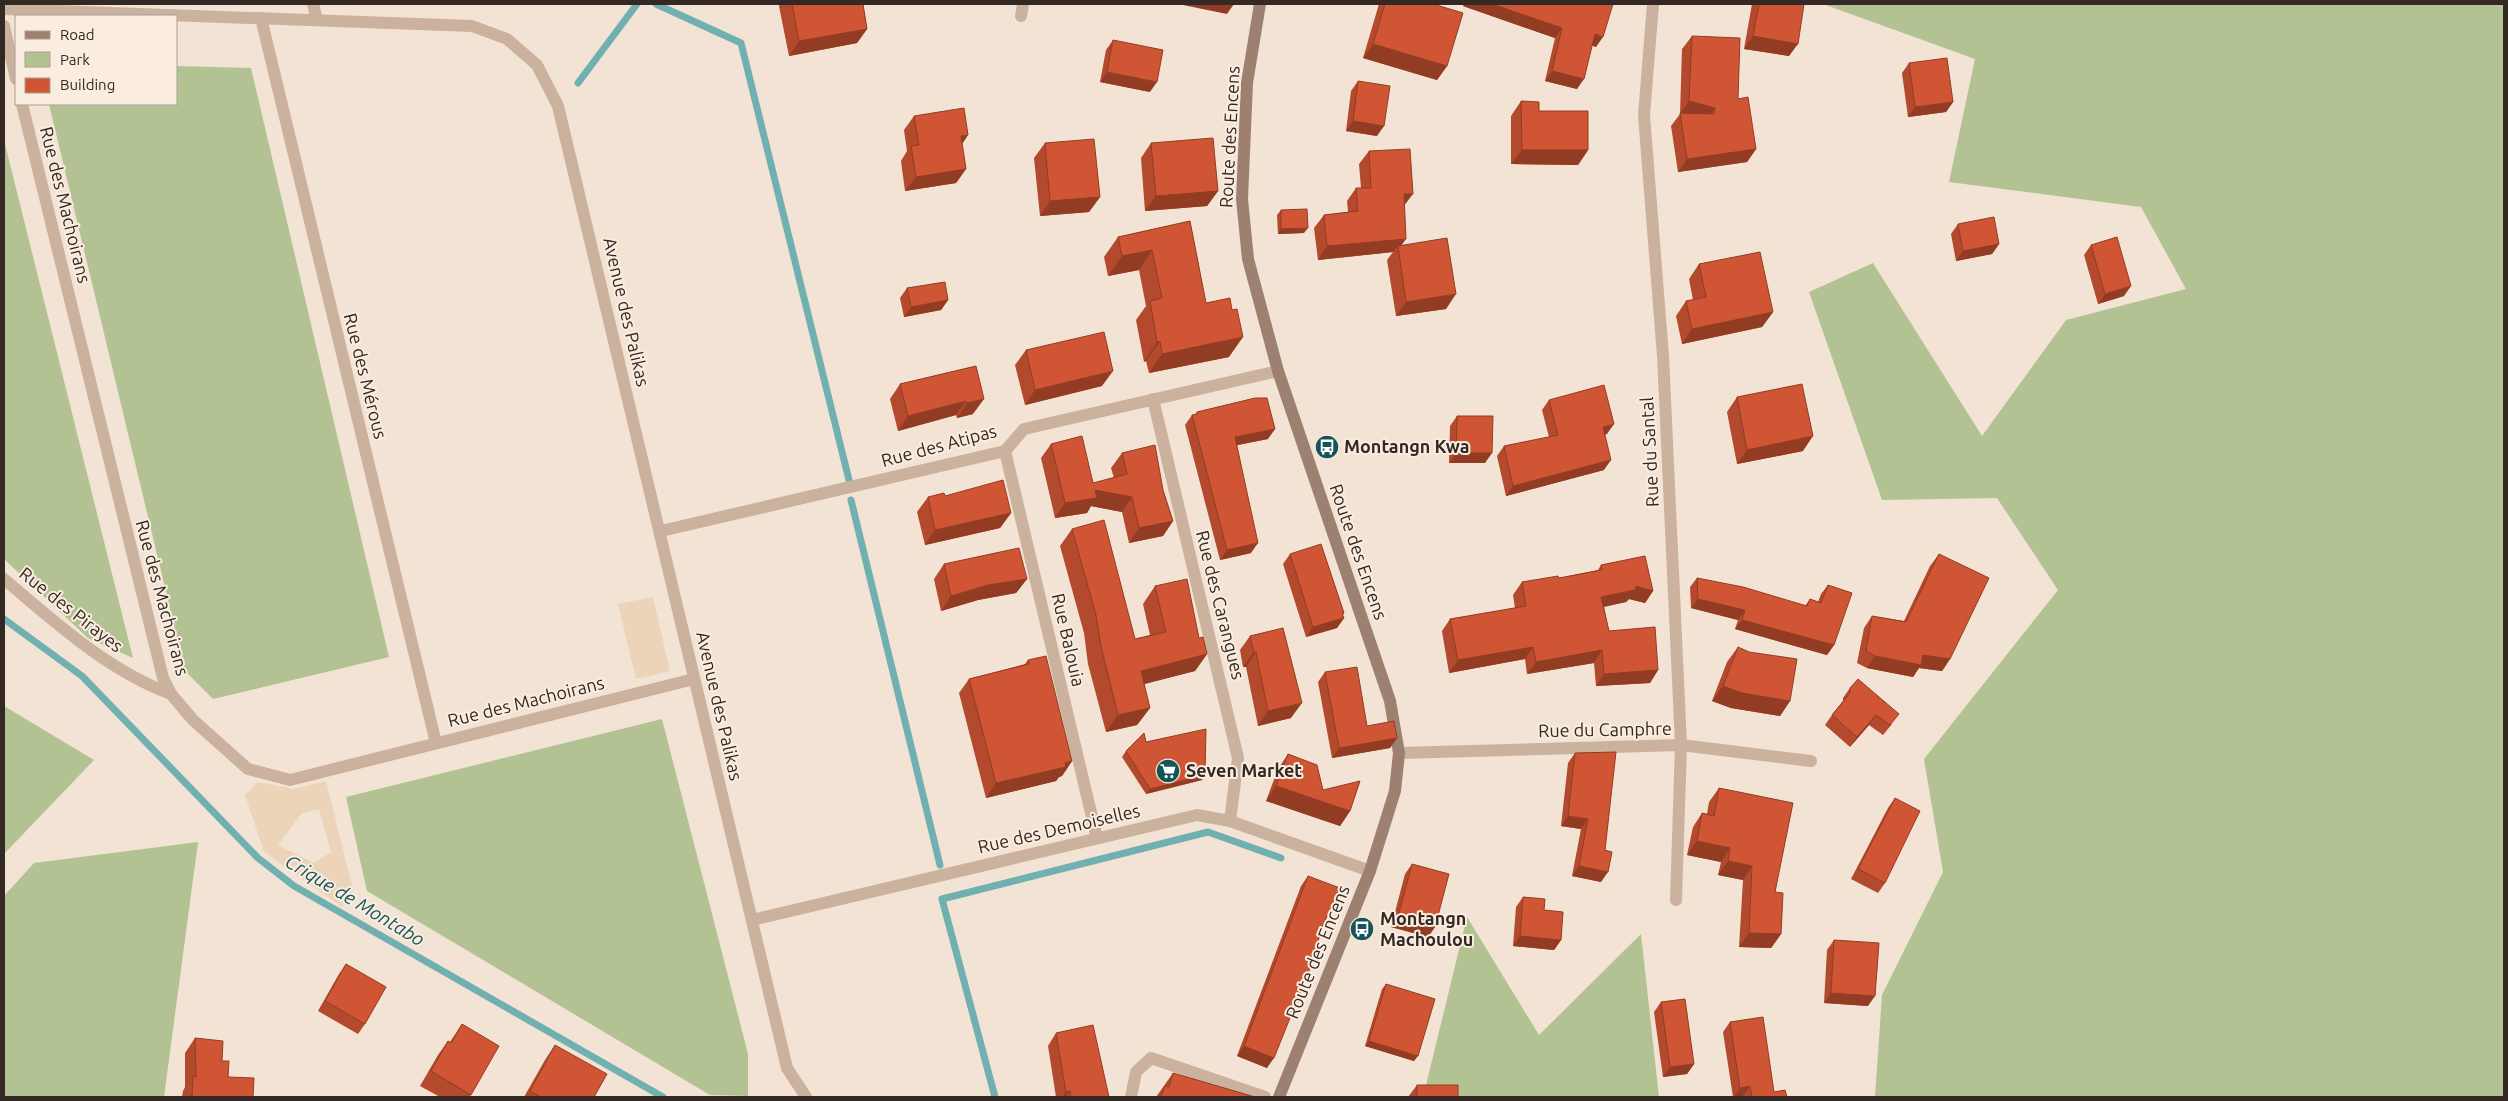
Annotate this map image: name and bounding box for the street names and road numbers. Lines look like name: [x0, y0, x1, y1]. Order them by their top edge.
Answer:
street label: Route des Encens: [1215, 65, 1243, 208]
street label: Rue des Machoirans: [37, 124, 95, 285]
street label: Avenue des Palikas: [600, 235, 654, 388]
street label: Rue des Mérous: [341, 311, 391, 441]
street label: Rue du Santal: [1636, 396, 1662, 508]
street label: Rue des Atipas: [879, 420, 999, 470]
street label: Route des Encens: [1326, 481, 1392, 622]
street label: Rue des Machoirans: [133, 518, 193, 678]
street label: Rue des Carangues: [1193, 528, 1249, 682]
street label: Rue des Pirayes: [16, 563, 127, 656]
street label: Rue Balouia: [1049, 591, 1089, 688]
street label: Avenue des Palikas: [693, 629, 747, 782]
street label: Rue des Machoirans: [445, 672, 606, 730]
street label: Rue du Camphre: [1538, 718, 1672, 740]
street label: Rue des Demoiselles: [976, 800, 1142, 856]
street label: Route des Encens: [1281, 882, 1353, 1021]

